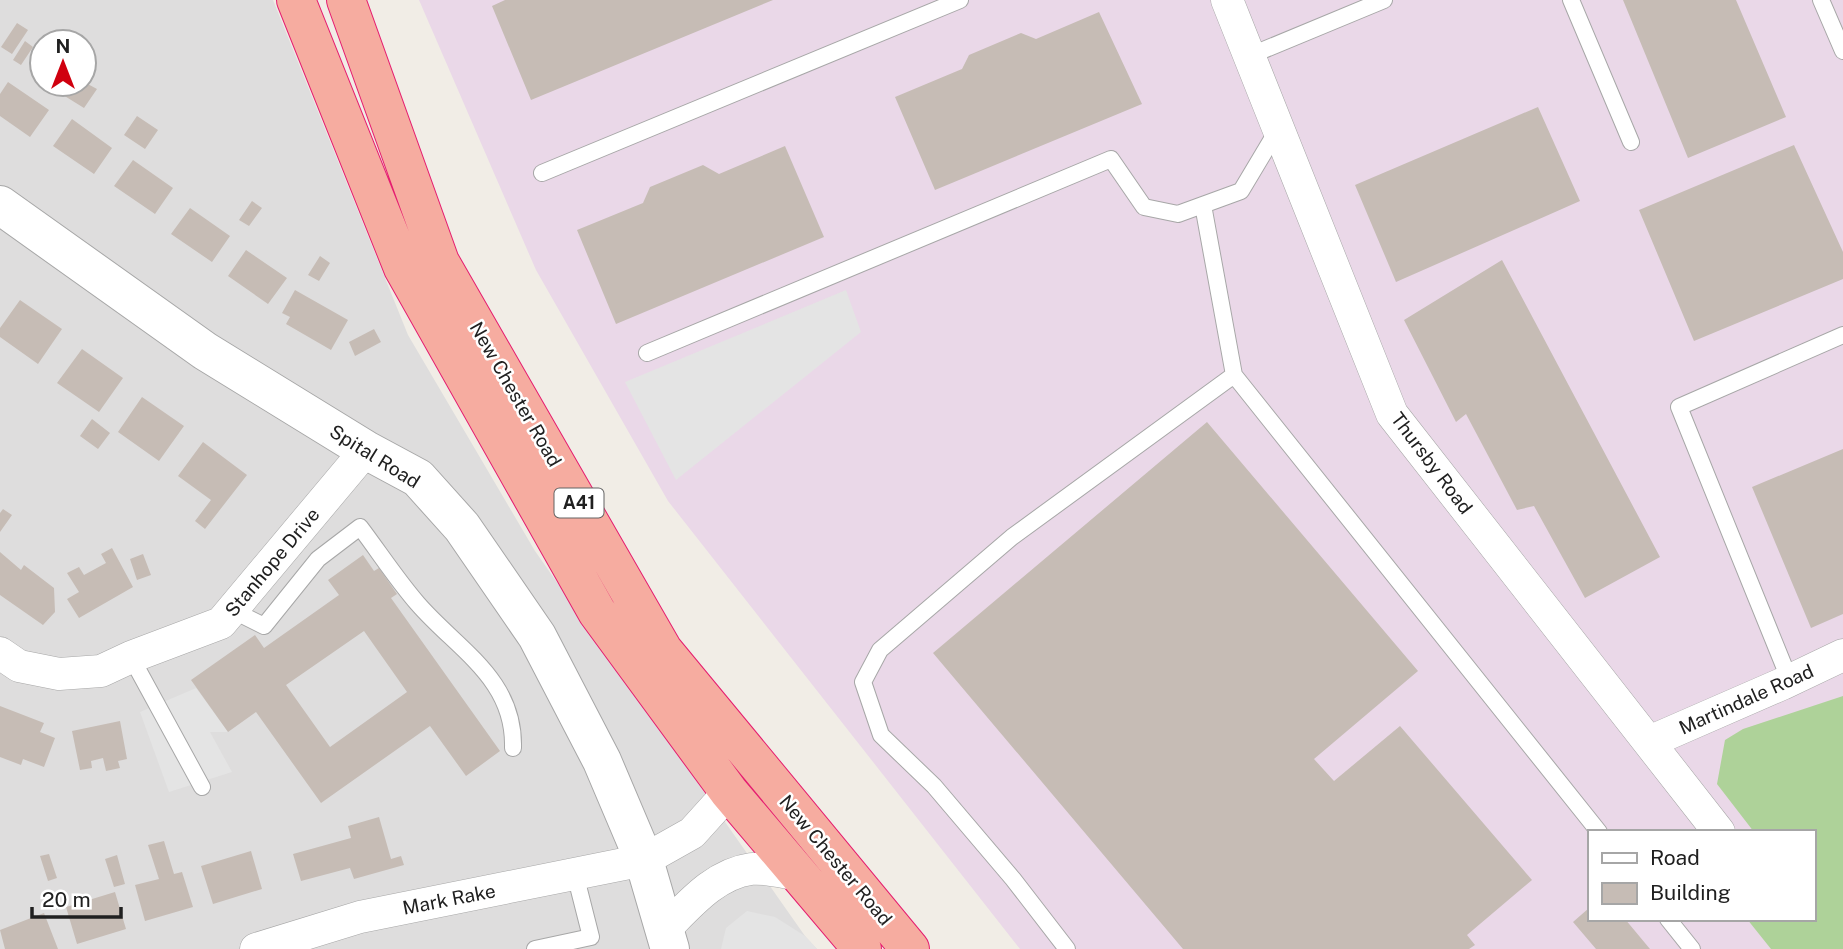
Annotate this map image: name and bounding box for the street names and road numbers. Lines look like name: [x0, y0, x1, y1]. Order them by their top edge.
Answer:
street label: New Chester Road: [466, 318, 566, 470]
street label: Thursby Road: [1387, 408, 1477, 518]
street label: Spital Road: [326, 420, 424, 492]
road number: A41: [554, 489, 604, 518]
street label: Stanhope Drive: [220, 503, 324, 621]
street label: Martindale Road: [1675, 659, 1817, 739]
street label: New Chester Road: [775, 790, 897, 930]
street label: Mark Rake: [401, 879, 497, 919]

